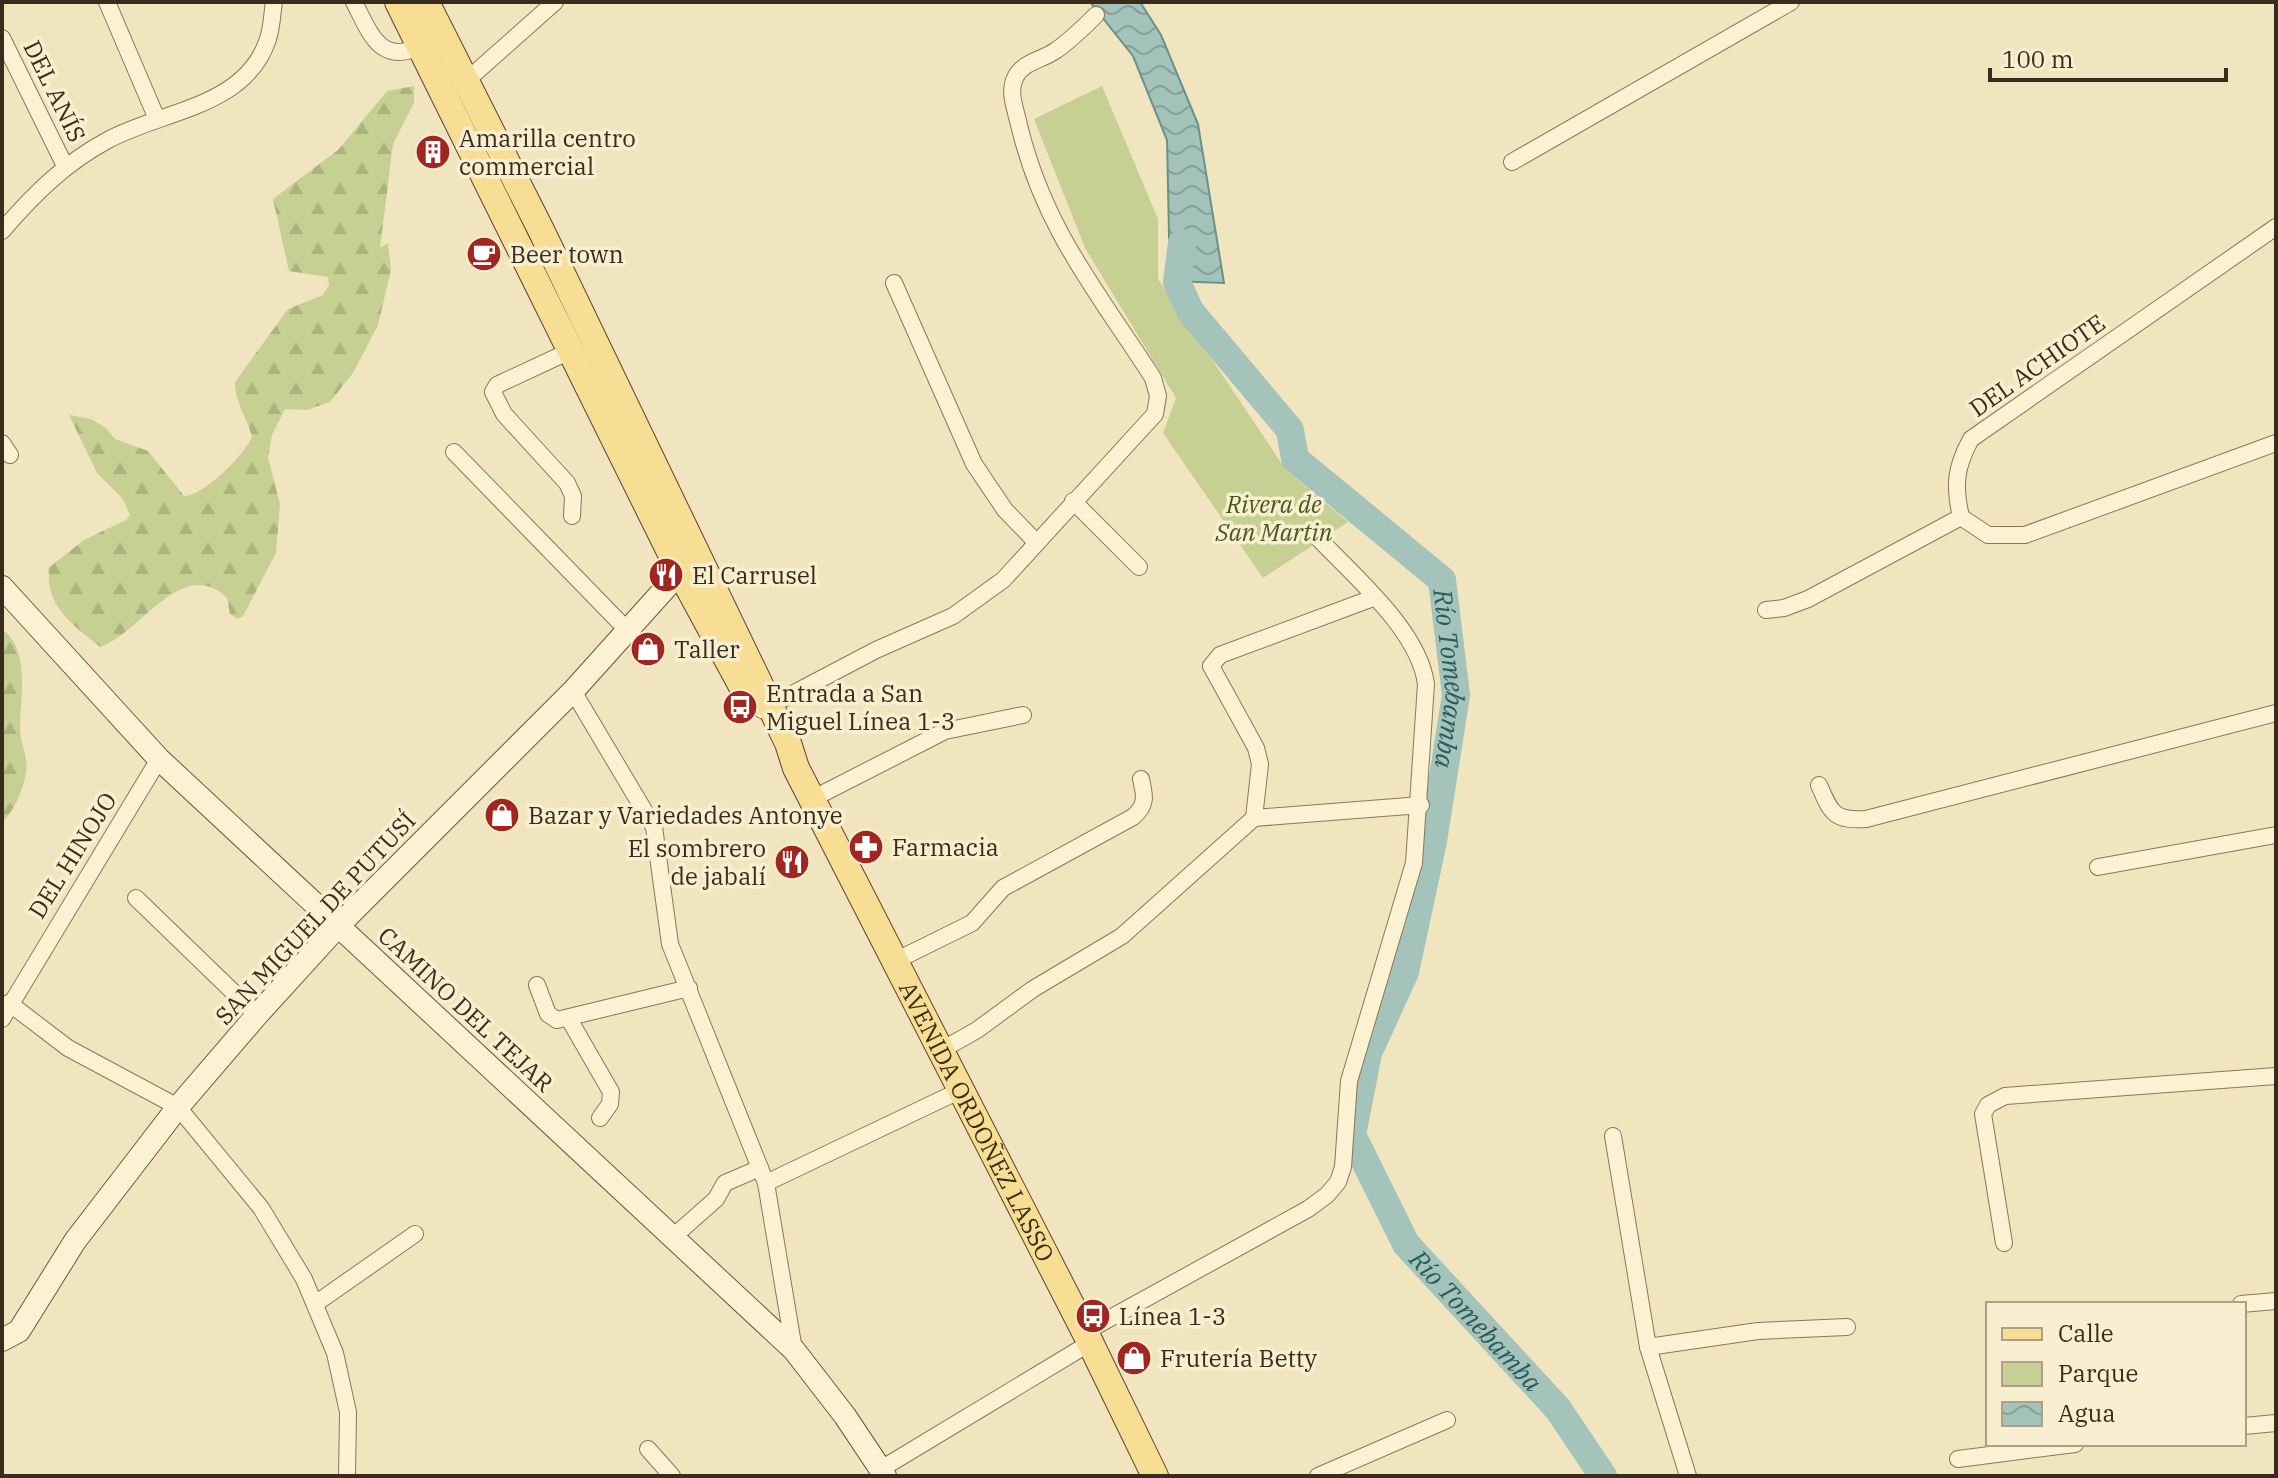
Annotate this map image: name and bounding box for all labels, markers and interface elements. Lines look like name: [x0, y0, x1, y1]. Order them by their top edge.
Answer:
scale bar: [1990, 32, 2226, 82]
street label: DEL ANÍS: [17, 35, 93, 147]
text: 100 m: [2002, 43, 2074, 75]
place label: Amarilla centro commercial: [459, 122, 636, 182]
building icon: Amarilla centro commercial: [414, 133, 452, 171]
cafe icon: Beer town: [465, 235, 503, 273]
place label: Beer town: [510, 238, 624, 270]
street label: DEL ACHIOTE: [1963, 306, 2111, 424]
park label: Rivera de San Martin: [1215, 488, 1333, 548]
restaurant icon: El Carrusel: [647, 556, 685, 594]
place label: El Carrusel: [692, 559, 817, 591]
water label: Río Tomebamba: [1426, 586, 1473, 771]
shop icon: Taller: [629, 630, 667, 668]
place label: Taller: [674, 633, 740, 665]
place label: Entrada a San Miguel Línea 1-3: [766, 677, 955, 737]
bus stop icon: Entrada a San Miguel Línea 1-3: [721, 688, 759, 726]
street label: DEL HINOJO: [21, 786, 123, 924]
shop icon: Bazar y Variedades Antonye: [483, 796, 521, 834]
place label: Bazar y Variedades Antonye: [528, 799, 843, 831]
street label: SAN MIGUEL DE PUTUSÍ: [208, 805, 422, 1031]
pharmacy icon: Farmacia: [847, 828, 885, 866]
place label: Farmacia: [892, 831, 999, 863]
place label: El sombrero de jabalí: [628, 832, 766, 892]
restaurant icon: El sombrero de jabalí: [773, 843, 811, 881]
street label: CAMINO DEL TEJAR: [372, 919, 560, 1099]
street label: AVENIDA ORDOÑEZ LASSO: [892, 976, 1062, 1267]
water label: Río Tomebamba: [1402, 1242, 1550, 1398]
bus stop icon: Línea 1-3: [1074, 1297, 1112, 1335]
place label: Línea 1-3: [1119, 1300, 1226, 1332]
legend: [1986, 1302, 2246, 1446]
text: Calle: [2058, 1317, 2114, 1349]
shop icon: Frutería Betty: [1115, 1339, 1153, 1377]
place label: Frutería Betty: [1160, 1342, 1317, 1374]
text: Parque: [2058, 1357, 2138, 1389]
text: Agua: [2058, 1397, 2115, 1429]

